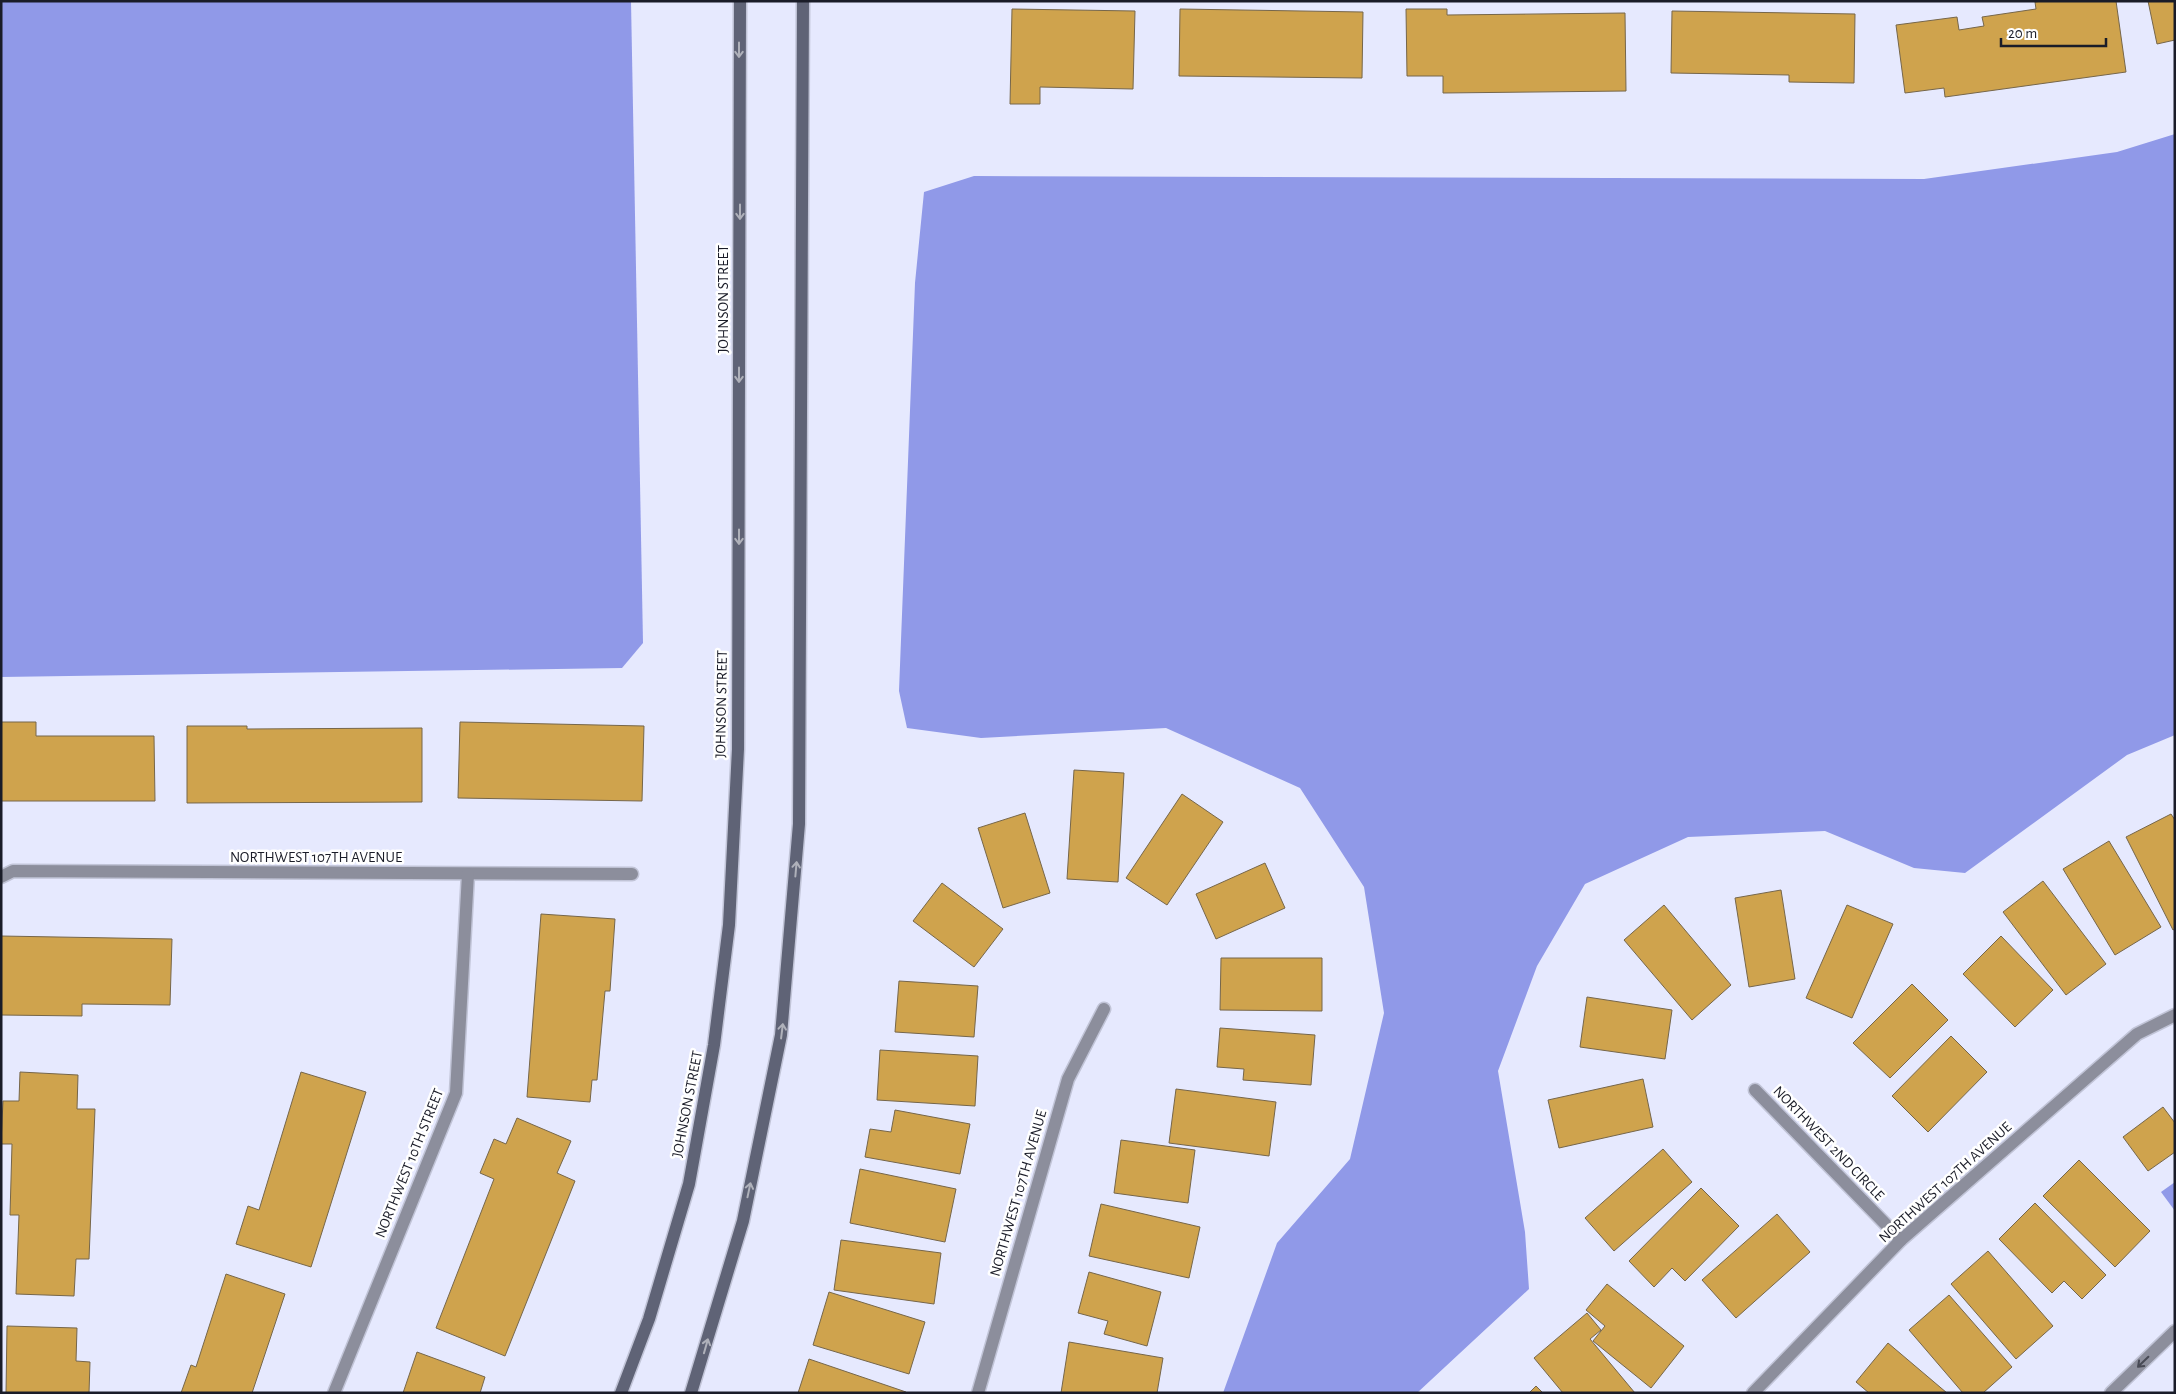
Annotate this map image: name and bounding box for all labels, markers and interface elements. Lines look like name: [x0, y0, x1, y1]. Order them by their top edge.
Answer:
scale bar: [2001, 15, 2106, 47]
text: 20 m: [2008, 26, 2037, 41]
one-way arrow: [734, 42, 744, 58]
one-way arrow: [735, 204, 745, 220]
street label: JOHNSON STREET: [716, 244, 731, 353]
one-way arrow: [734, 366, 744, 383]
one-way arrow: [734, 529, 743, 545]
street label: JOHNSON STREET: [713, 649, 730, 758]
street label: NORTHWEST 107TH AVENUE: [230, 850, 402, 865]
one-way arrow: [791, 861, 800, 877]
one-way arrow: [777, 1023, 787, 1039]
street label: JOHNSON STREET: [670, 1049, 705, 1159]
street label: NORTHWEST 2ND CIRCLE: [1770, 1083, 1887, 1203]
street label: NORTHWEST 10TH STREET: [373, 1086, 447, 1240]
street label: NORTHWEST 107TH AVENUE: [988, 1108, 1049, 1278]
street label: NORTHWEST 107TH AVENUE: [1876, 1119, 2014, 1246]
one-way arrow: [745, 1182, 754, 1198]
one-way arrow: [702, 1339, 711, 1355]
one-way arrow: [2136, 1356, 2149, 1368]

